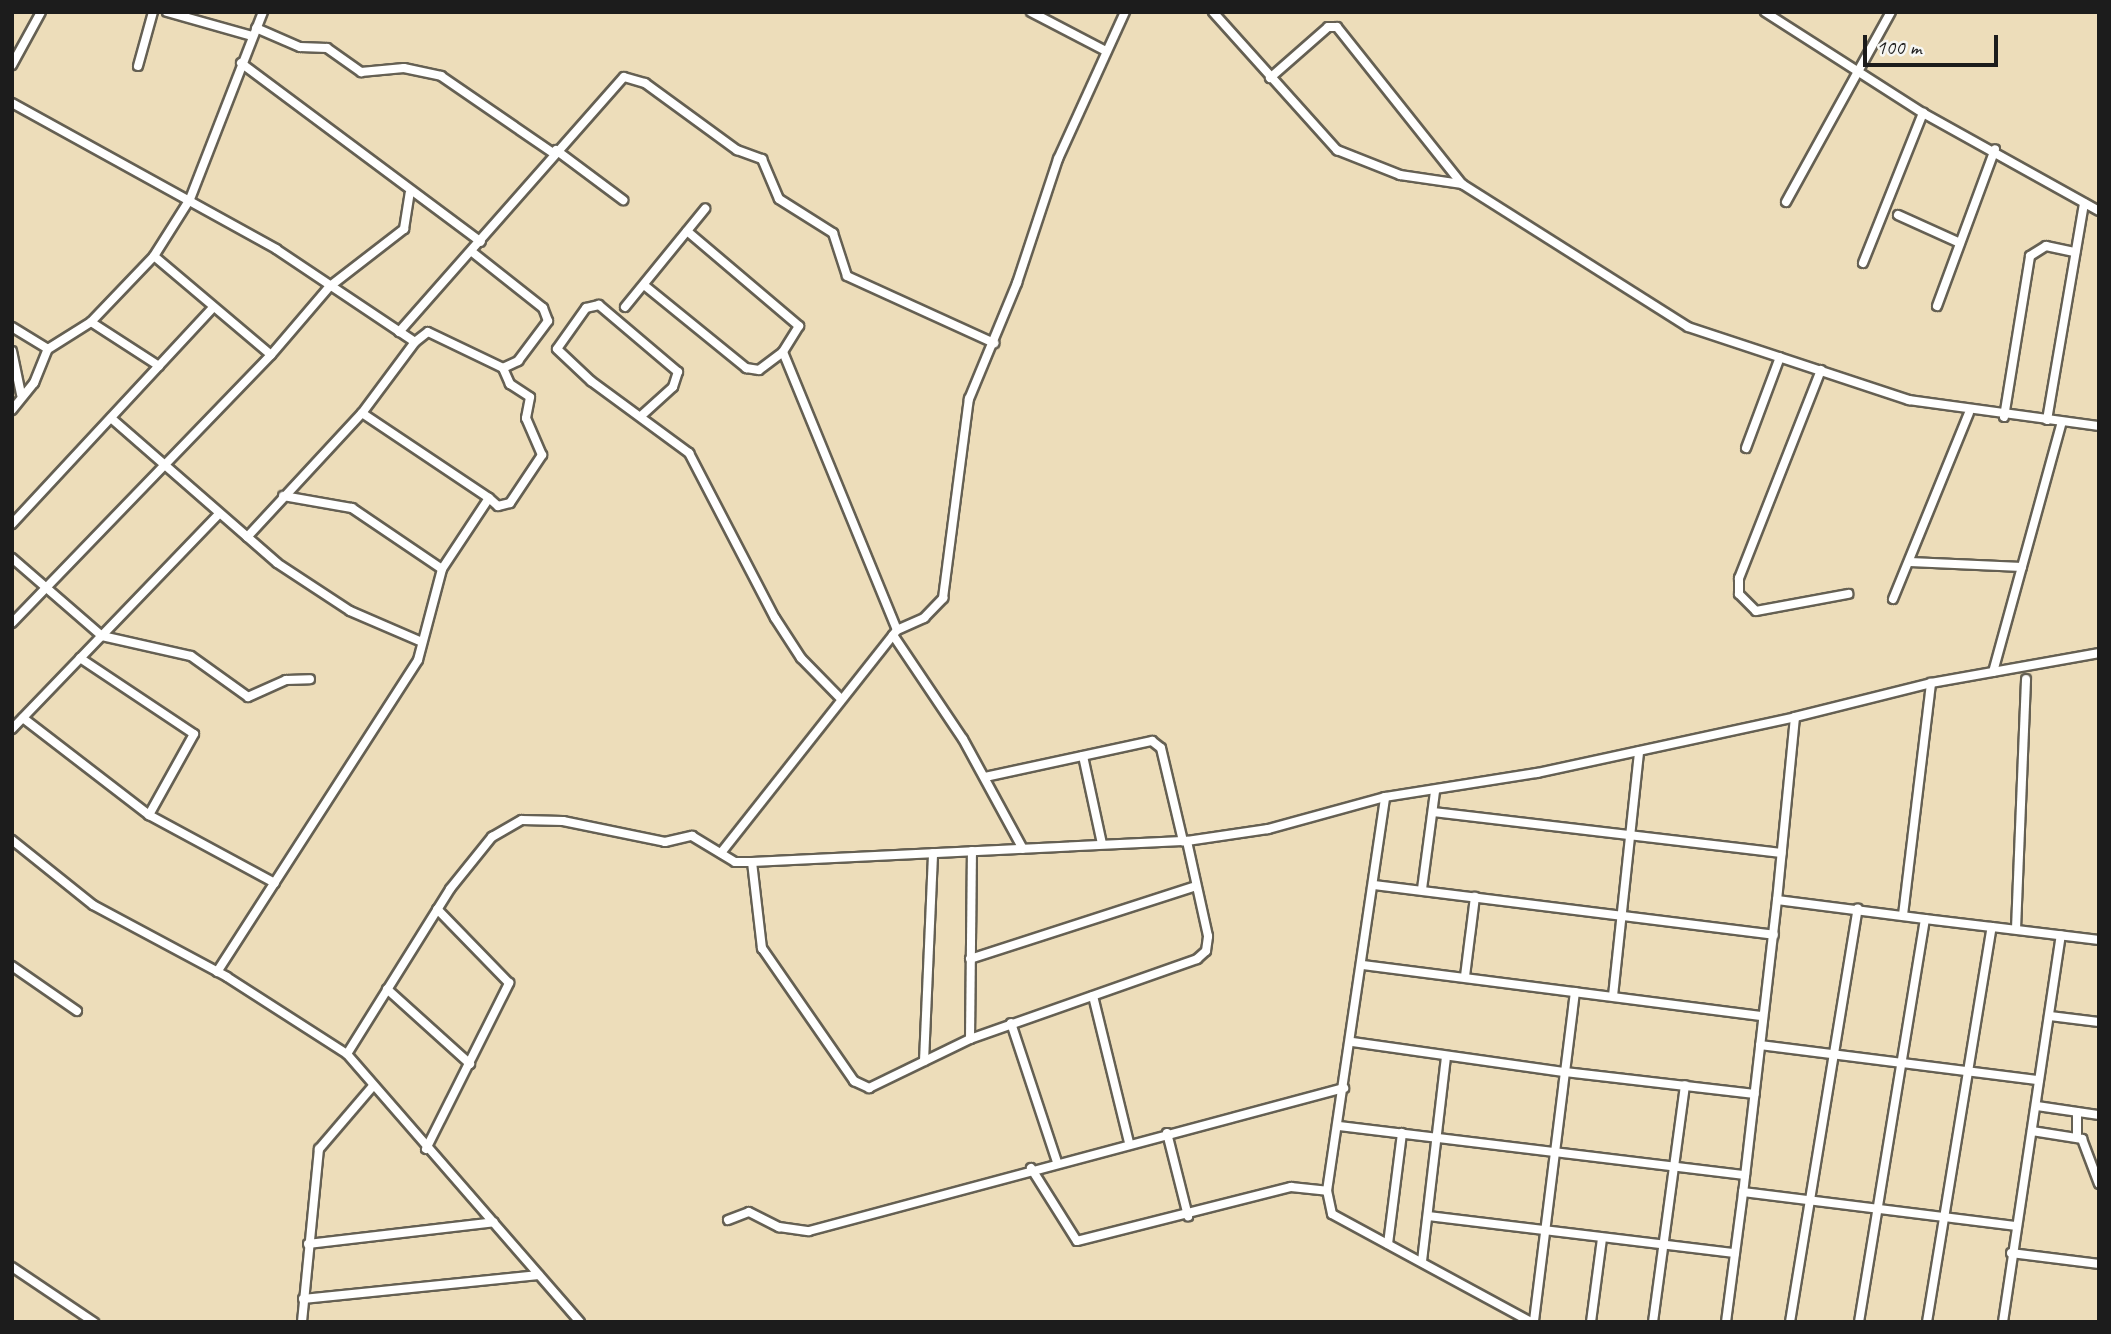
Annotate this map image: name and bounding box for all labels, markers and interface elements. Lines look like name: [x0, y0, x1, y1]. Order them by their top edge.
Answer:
scale bar: [1866, 21, 2001, 65]
text: 100 m: [1876, 34, 1921, 60]

